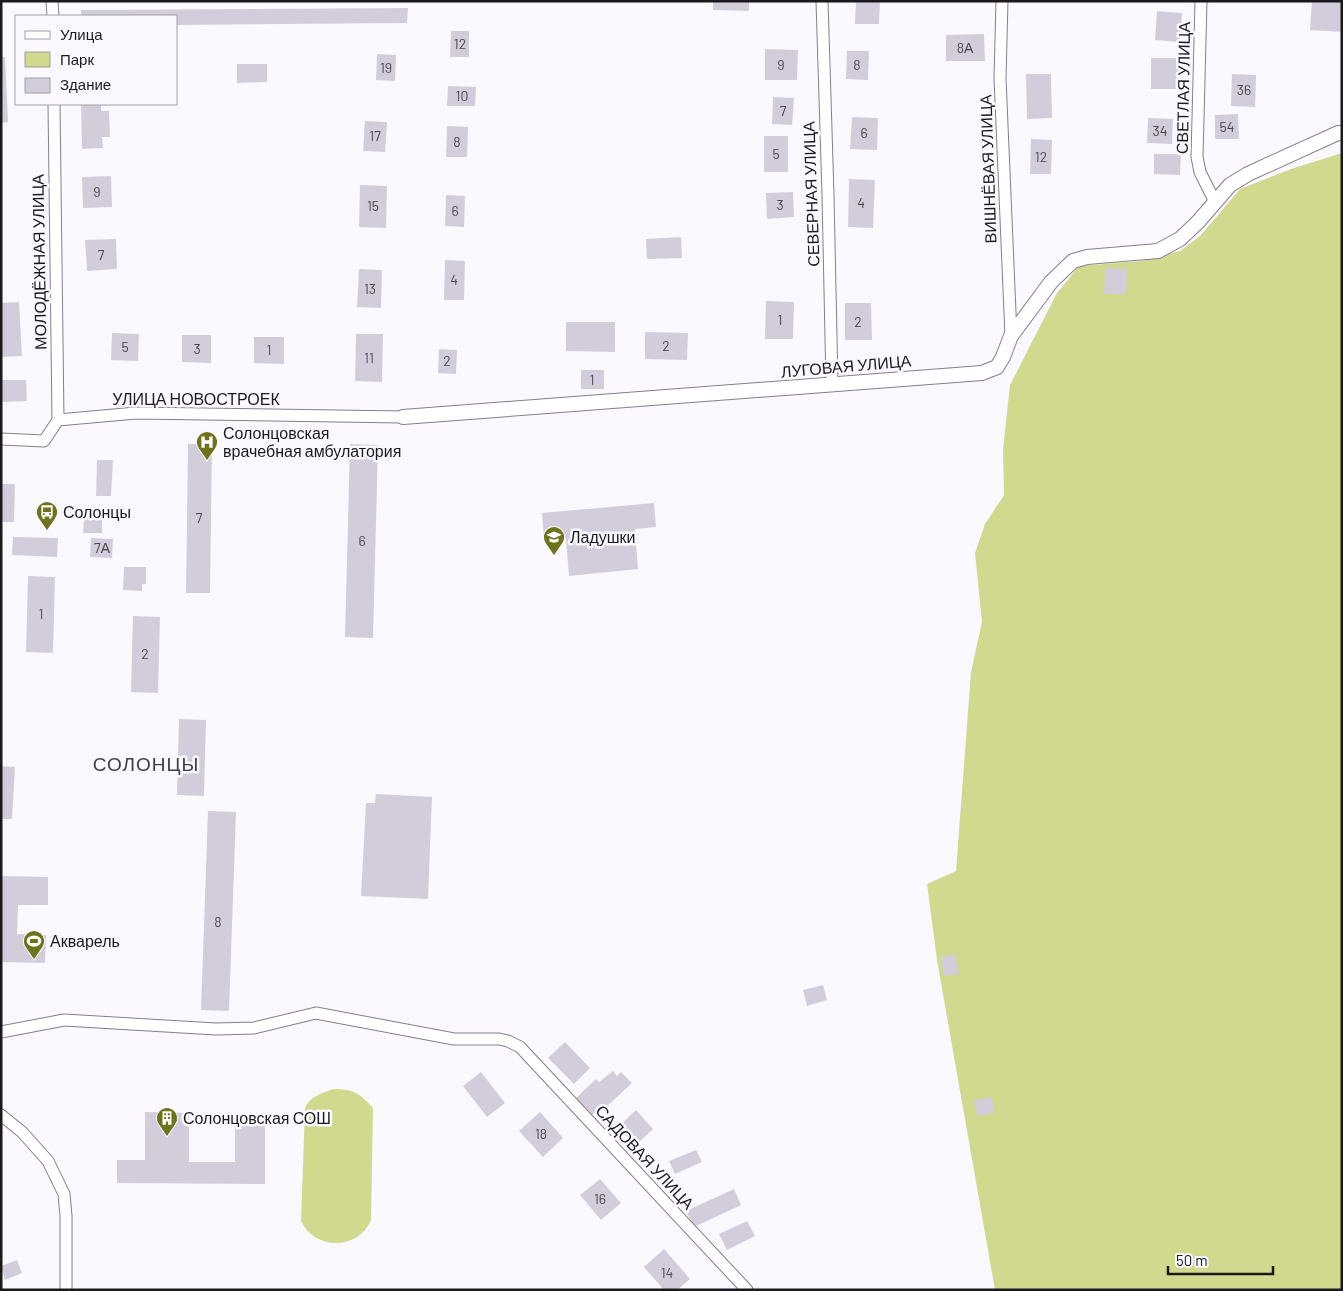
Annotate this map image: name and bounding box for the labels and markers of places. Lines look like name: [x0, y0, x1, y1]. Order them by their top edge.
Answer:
place label: Солонцовская врачебная амбулатория: [223, 423, 401, 460]
hospital icon: Солонцовская врачебная амбулатория: [195, 430, 219, 461]
bus stop icon: Солонцы: [35, 500, 59, 531]
place label: Солонцы: [63, 502, 131, 521]
school or university icon: Ладушки: [542, 525, 566, 556]
place label: Ладушки: [570, 527, 636, 546]
sports icon: Акварель: [22, 929, 46, 960]
place label: Акварель: [50, 931, 120, 950]
building icon: Солонцовская СОШ: [155, 1106, 179, 1137]
place label: Солонцовская СОШ: [183, 1108, 331, 1127]

